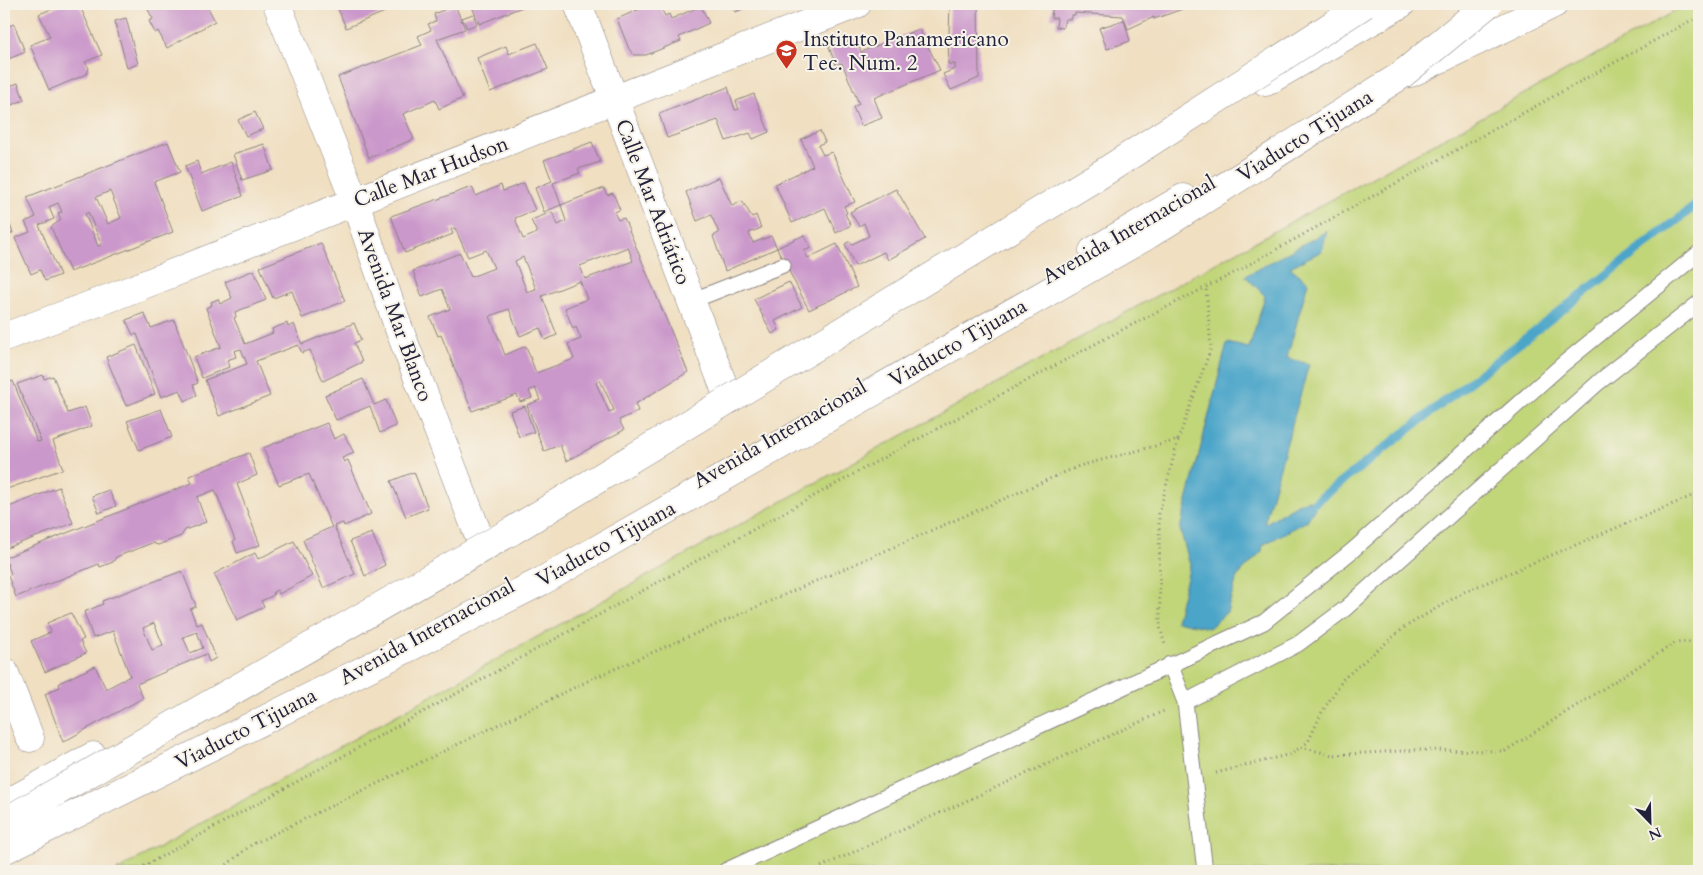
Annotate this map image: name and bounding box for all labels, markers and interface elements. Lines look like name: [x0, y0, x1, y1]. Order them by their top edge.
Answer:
place label: Instituto Panamericano Tec. Num. 2: [803, 25, 1009, 78]
school or university icon: Instituto Panamericano Tec. Num. 2: [775, 39, 799, 70]
street label: Viaducto Tijuana: [1232, 83, 1378, 189]
street label: Calle Mar Adriático: [608, 115, 698, 289]
street label: Calle Mar Hudson: [349, 129, 513, 215]
street label: Avenida Internacional: [1037, 168, 1221, 292]
street label: Avenida Mar Blanco: [350, 224, 440, 406]
street label: Viaducto Tijuana: [884, 292, 1032, 394]
street label: Avenida Internacional: [688, 372, 872, 496]
street label: Viaducto Tijuana: [531, 494, 681, 594]
street label: Avenida Internacional: [334, 572, 520, 692]
street label: Viaducto Tijuana: [170, 681, 322, 777]
north arrow: [1626, 798, 1676, 848]
text: N: [1646, 822, 1664, 845]

